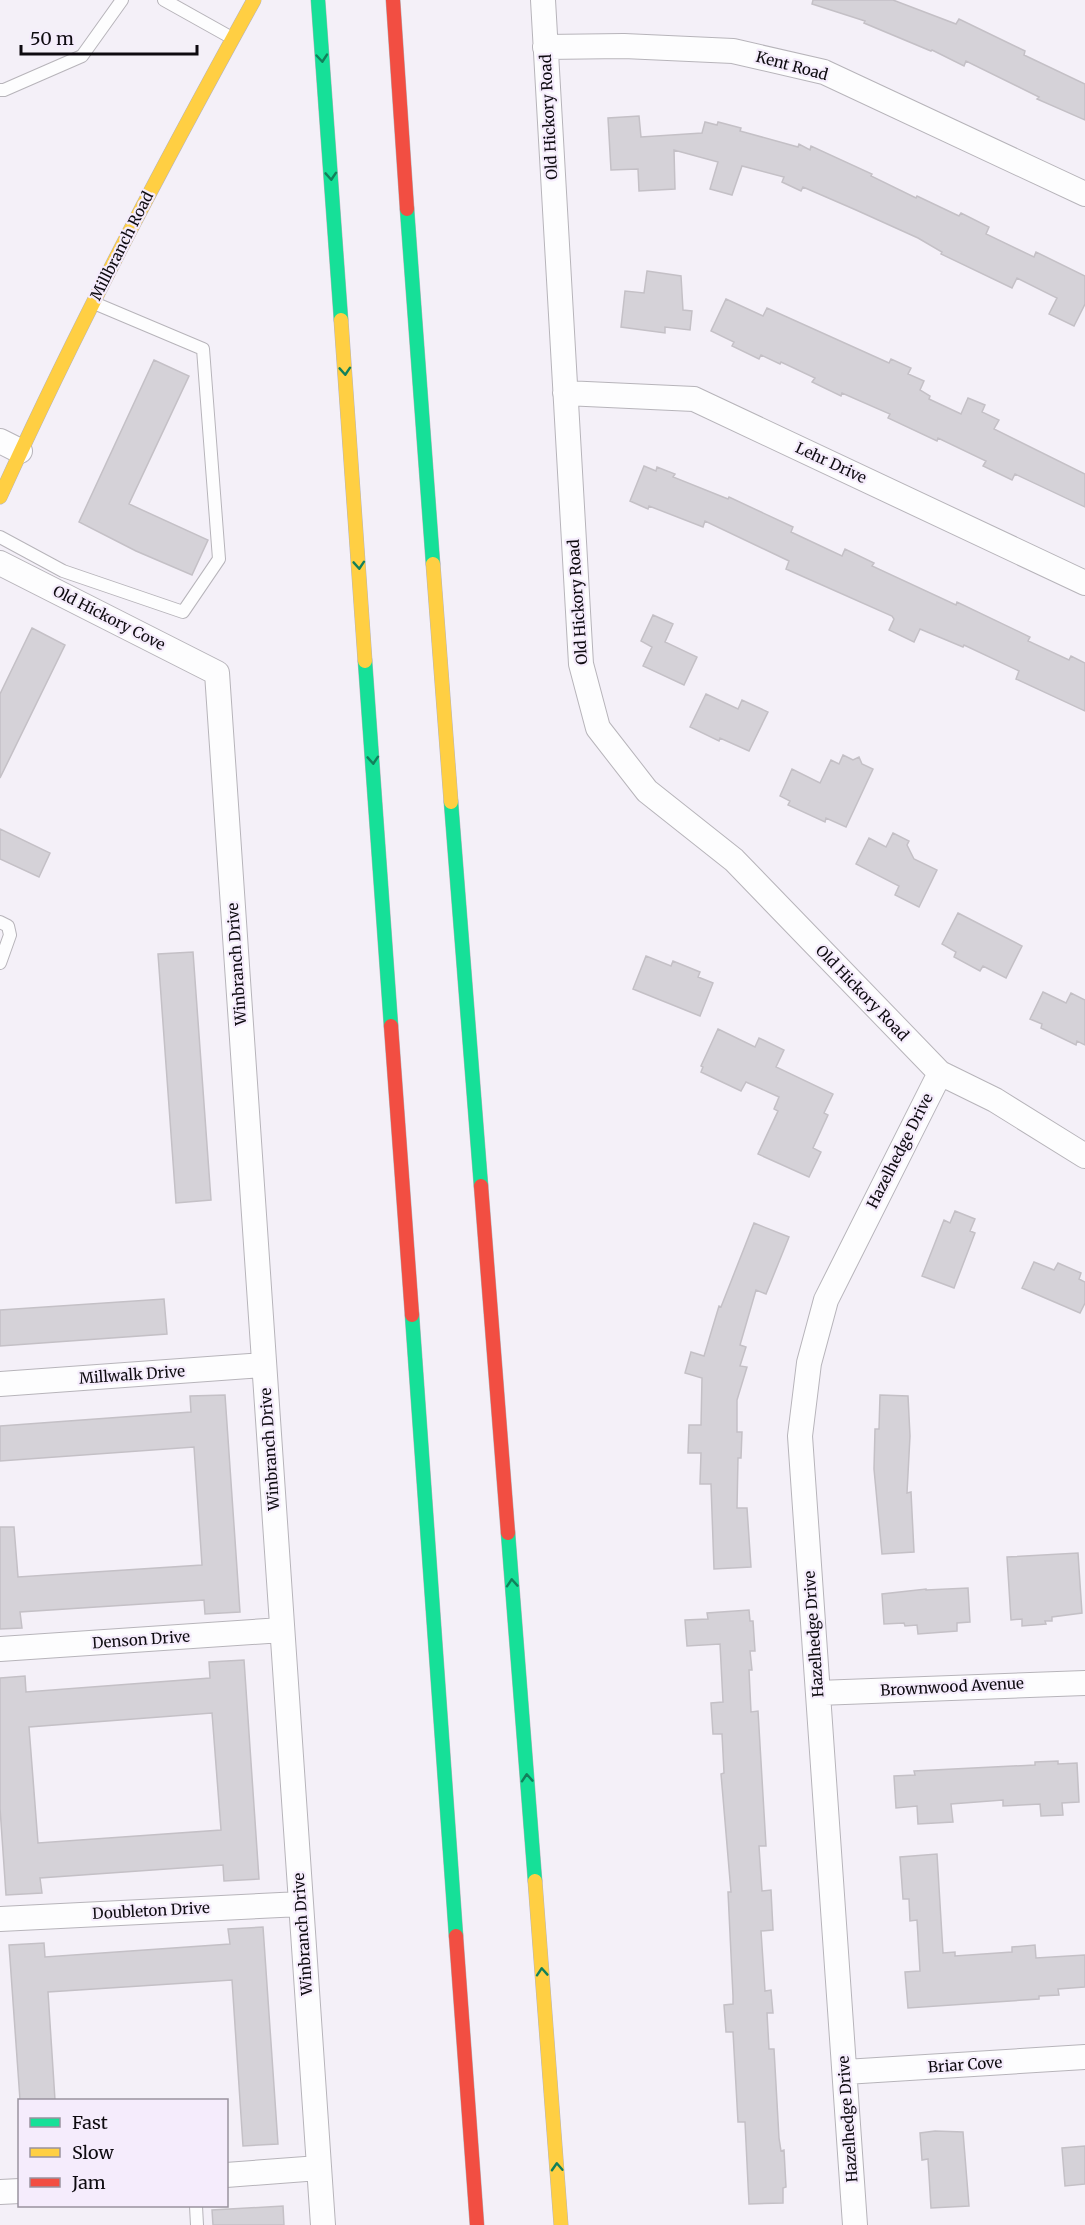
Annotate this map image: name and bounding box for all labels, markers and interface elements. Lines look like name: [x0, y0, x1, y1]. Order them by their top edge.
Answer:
scale bar: [21, 18, 196, 56]
text: 50 m: [30, 27, 74, 50]
street label: Kent Road: [754, 47, 830, 84]
one-way arrow: [316, 54, 329, 63]
street label: Old Hickory Road: [536, 54, 561, 180]
one-way arrow: [324, 172, 337, 181]
street label: Millbranch Road: [86, 188, 157, 303]
one-way arrow: [338, 366, 351, 375]
street label: Lehr Drive: [793, 438, 870, 487]
street label: Old Hickory Road: [564, 539, 591, 665]
one-way arrow: [352, 561, 365, 570]
street label: Old Hickory Cove: [50, 581, 169, 654]
one-way arrow: [366, 755, 379, 764]
street label: Winbranch Drive: [223, 902, 250, 1027]
street label: Old Hickory Road: [812, 941, 913, 1044]
street label: Hazelhedge Drive: [862, 1090, 937, 1212]
street label: Millwalk Drive: [78, 1361, 186, 1388]
street label: Winbranch Drive: [256, 1387, 283, 1512]
street label: Hazelhedge Drive: [800, 1570, 827, 1698]
one-way arrow: [506, 1579, 519, 1588]
street label: Denson Drive: [91, 1627, 191, 1652]
street label: Brownwood Avenue: [880, 1673, 1024, 1700]
one-way arrow: [521, 1773, 534, 1782]
street label: Winbranch Drive: [289, 1872, 316, 1997]
street label: Doubleton Drive: [92, 1898, 210, 1923]
one-way arrow: [536, 1968, 549, 1977]
street label: Briar Cove: [927, 2052, 1003, 2077]
street label: Hazelhedge Drive: [834, 2055, 861, 2183]
legend: [18, 2099, 228, 2207]
text: Fast: [72, 2111, 108, 2134]
text: Slow: [72, 2141, 115, 2164]
one-way arrow: [551, 2162, 564, 2171]
text: Jam: [71, 2171, 106, 2194]

